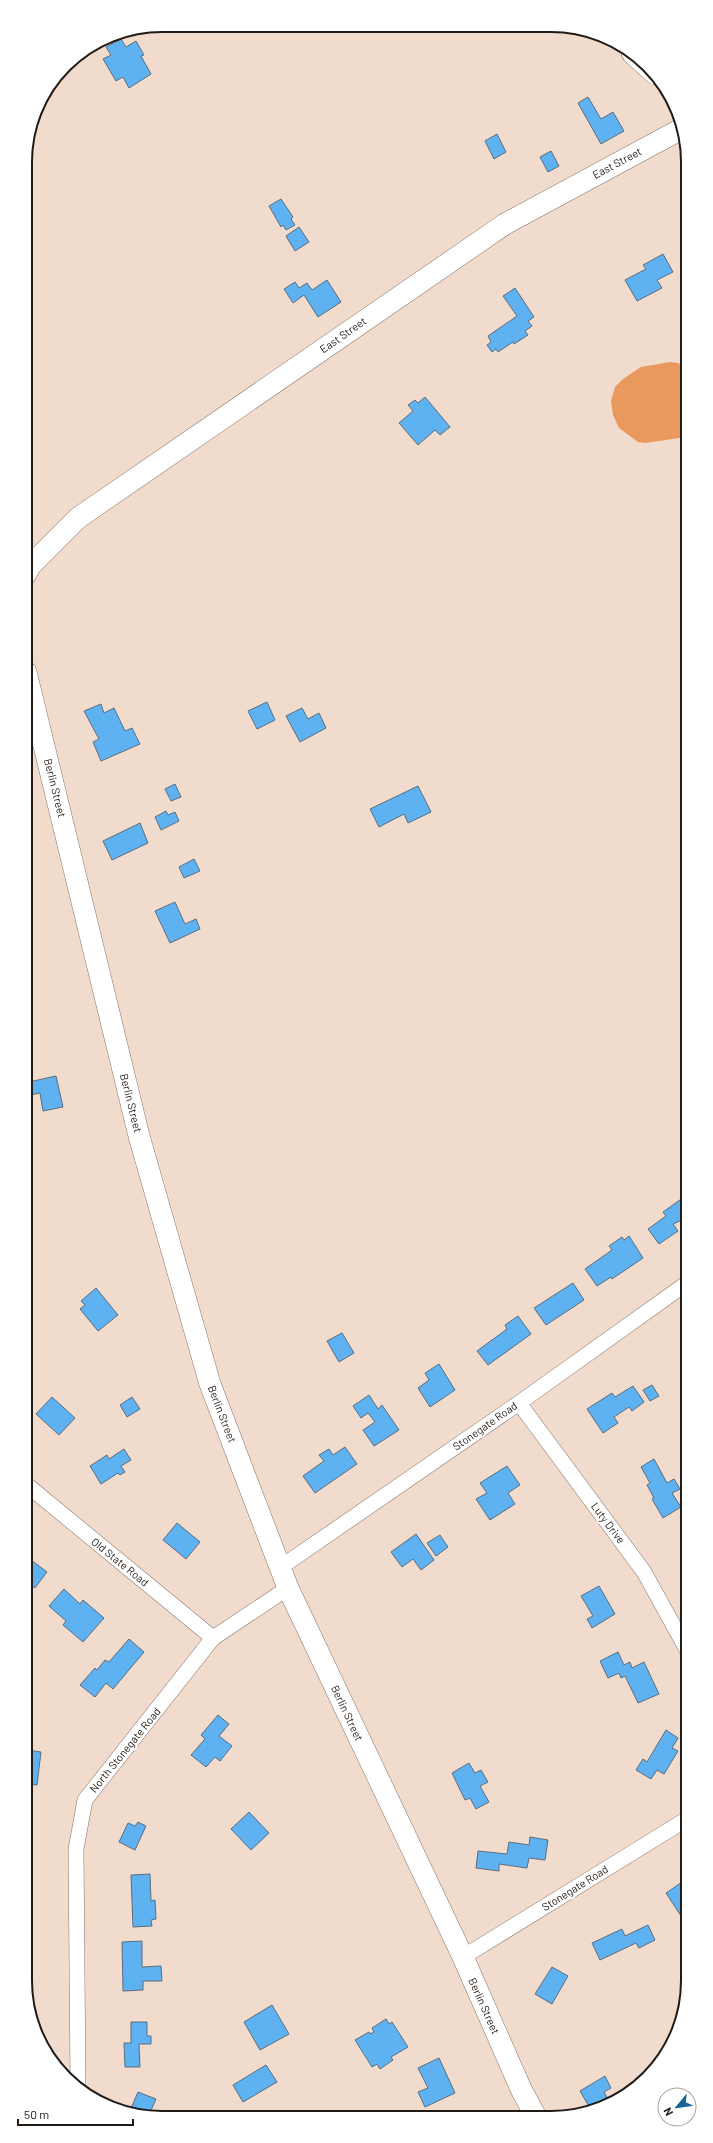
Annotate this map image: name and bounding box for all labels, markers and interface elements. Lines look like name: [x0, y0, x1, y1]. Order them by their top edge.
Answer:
street label: East Street: [590, 144, 644, 181]
street label: East Street: [317, 314, 368, 355]
street label: Berlin Street: [42, 757, 69, 819]
street label: Berlin Street: [118, 1072, 145, 1134]
street label: Berlin Street: [206, 1383, 239, 1444]
street label: Stonegate Road: [450, 1399, 519, 1453]
street label: Luty Drive: [589, 1500, 628, 1546]
street label: Old State Road: [89, 1535, 152, 1589]
street label: Berlin Street: [329, 1683, 366, 1743]
street label: North Stonegate Road: [86, 1705, 163, 1795]
street label: Stonegate Road: [539, 1862, 610, 1913]
street label: Berlin Street: [466, 1976, 503, 2036]
north arrow: [657, 2087, 697, 2127]
scale bar: [18, 2101, 133, 2127]
text: N: [660, 2106, 675, 2118]
text: 50 m: [24, 2107, 49, 2121]

